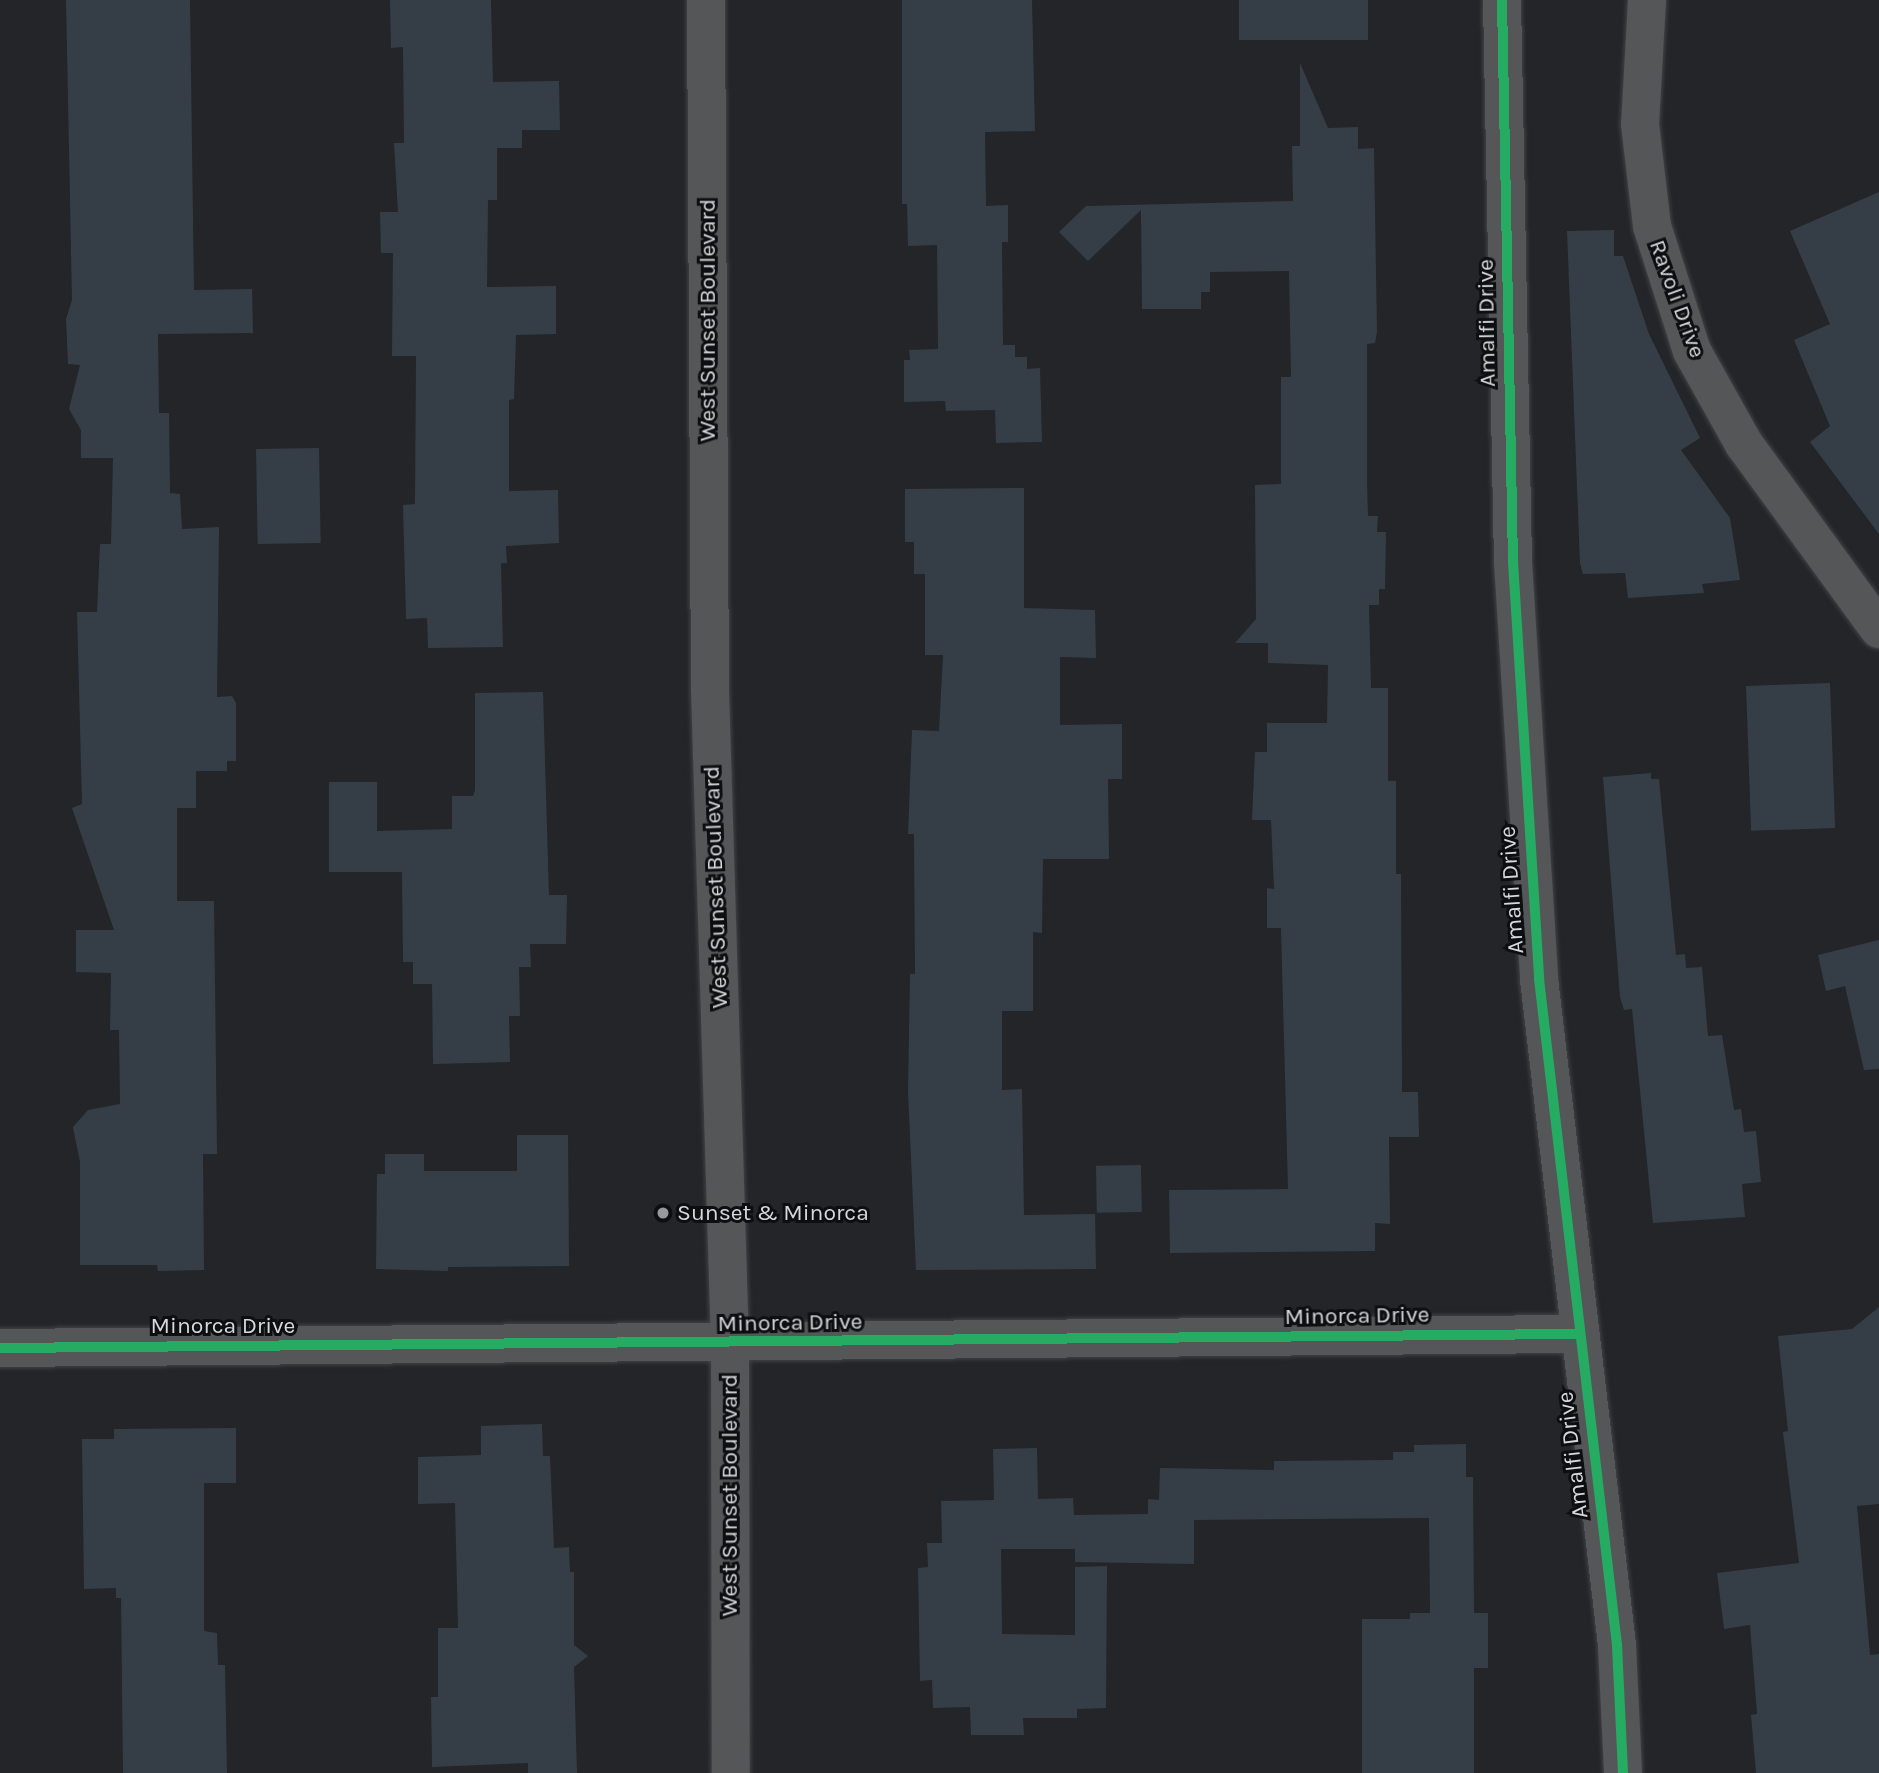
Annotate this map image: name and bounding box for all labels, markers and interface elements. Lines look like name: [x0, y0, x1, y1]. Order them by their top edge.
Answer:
street label: West Sunset Boulevard: [694, 199, 722, 441]
street label: Ravoli Drive: [1643, 236, 1711, 362]
street label: Amalfi Drive: [1472, 259, 1502, 387]
street label: West Sunset Boulevard: [698, 765, 734, 1009]
street label: Amalfi Drive: [1494, 825, 1530, 955]
place label: Sunset & Minorca: [677, 1199, 869, 1227]
marker: Sunset & Minorca: [655, 1205, 671, 1221]
street label: Minorca Drive: [1284, 1301, 1430, 1331]
street label: Minorca Drive: [717, 1308, 863, 1338]
street label: Minorca Drive: [151, 1312, 295, 1340]
street label: West Sunset Boulevard: [716, 1374, 744, 1616]
street label: Amalfi Drive: [1552, 1390, 1594, 1520]

